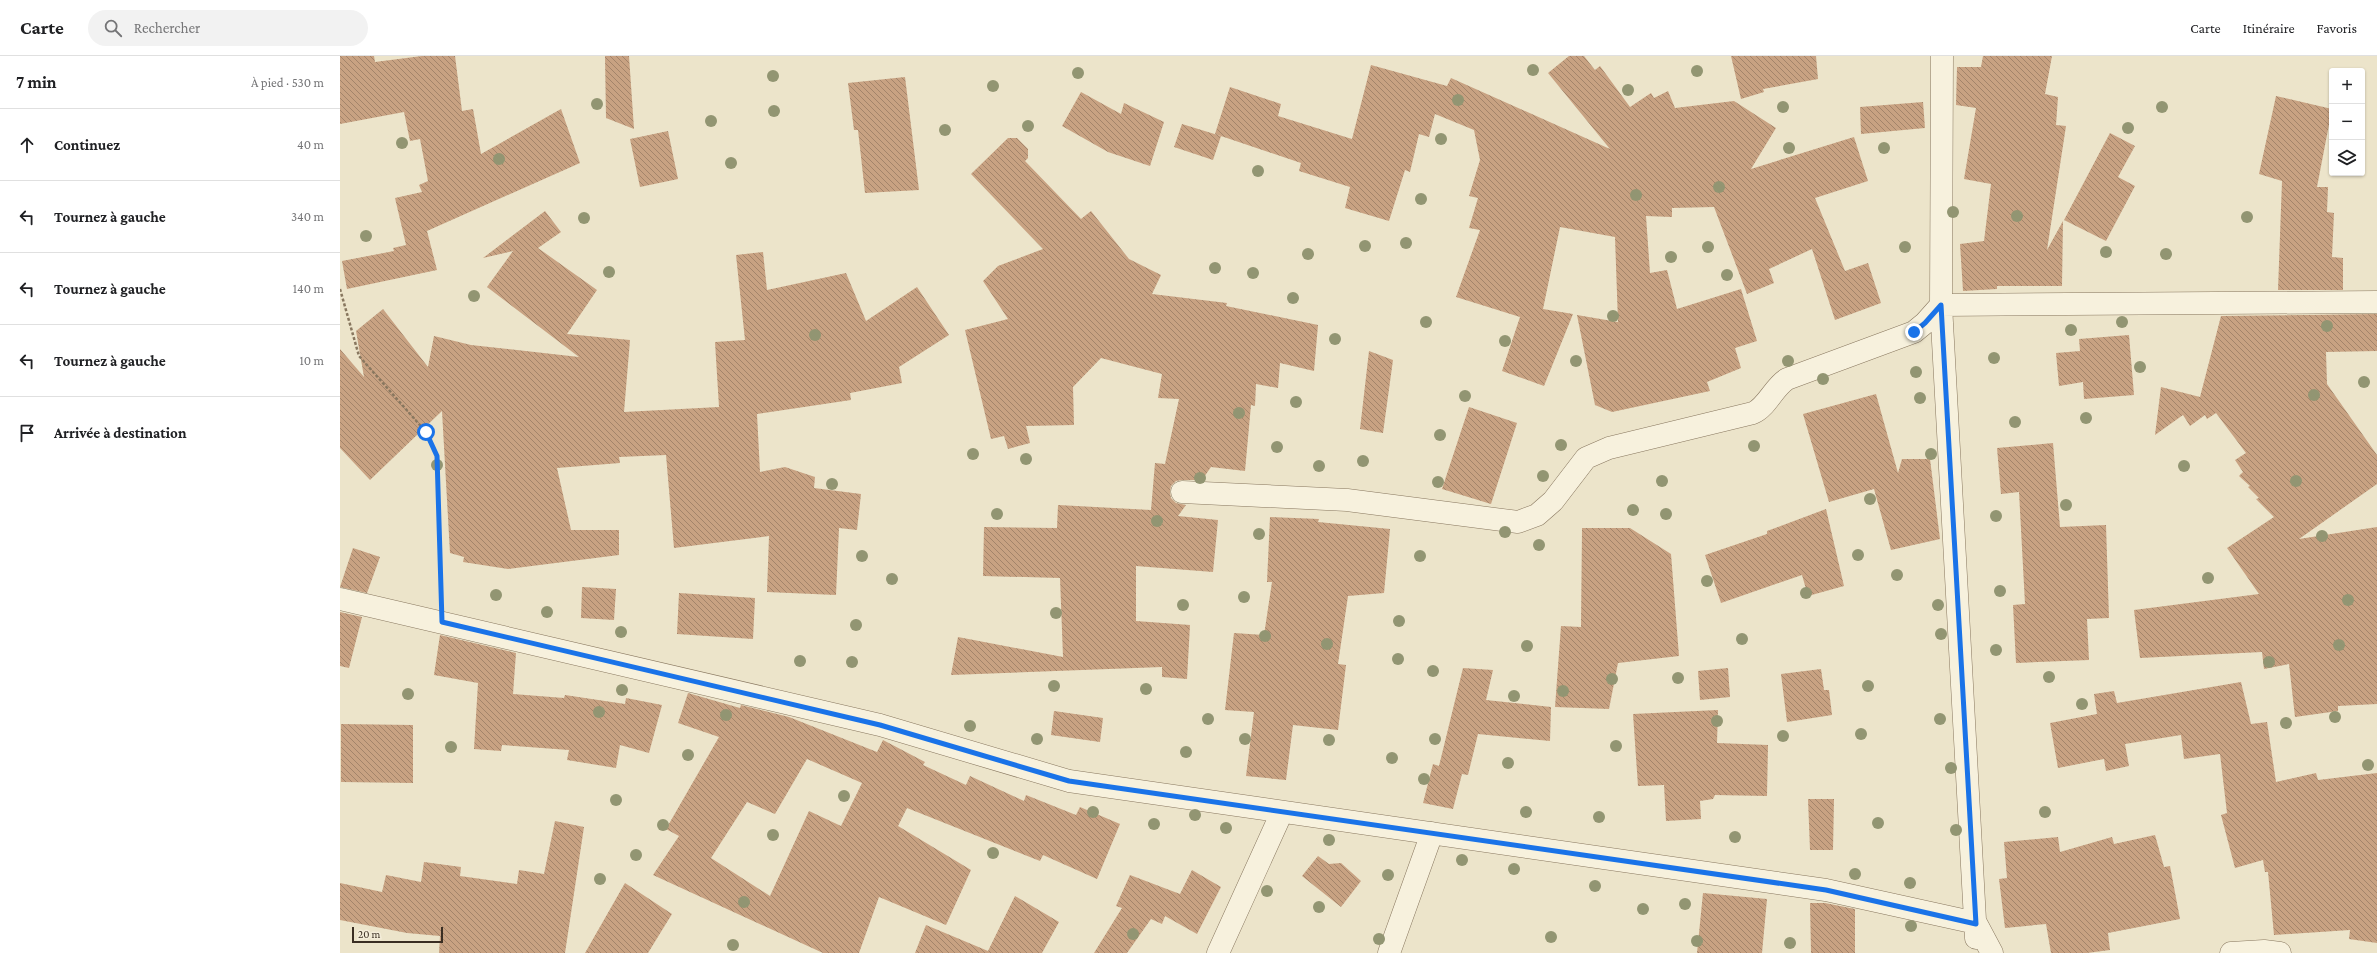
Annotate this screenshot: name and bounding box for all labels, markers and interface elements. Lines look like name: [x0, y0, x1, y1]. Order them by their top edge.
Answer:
search box: [88, 10, 368, 46]
text: Carte: [20, 17, 64, 38]
icon: search: [102, 17, 124, 39]
text: Rechercher: [134, 20, 200, 36]
text: Carte: [2190, 20, 2221, 36]
text: Itinéraire: [2243, 20, 2295, 36]
text: Favoris: [2317, 20, 2357, 36]
map controls: [2329, 68, 2365, 176]
button: +: [2329, 68, 2365, 104]
text: 7 min: [16, 73, 57, 92]
text: À pied · 530 m: [251, 75, 324, 90]
button: −: [2329, 104, 2365, 140]
icon: ahead: [16, 134, 38, 156]
text: Continuez: [54, 137, 120, 153]
text: 40 m: [297, 137, 324, 152]
button: layers: [2329, 140, 2365, 176]
icon: left: [16, 206, 38, 228]
text: Tournez à gauche: [54, 209, 166, 225]
text: 340 m: [291, 209, 324, 224]
icon: left: [16, 278, 38, 300]
text: Tournez à gauche: [54, 281, 166, 297]
text: 140 m: [293, 281, 324, 296]
route end: [1905, 323, 1923, 341]
icon: left: [16, 350, 38, 372]
text: Tournez à gauche: [54, 353, 166, 369]
text: 10 m: [299, 353, 324, 368]
icon: arrive: [16, 422, 38, 444]
route start: [417, 423, 435, 441]
text: Arrivée à destination: [54, 425, 187, 441]
scale bar: [352, 925, 443, 944]
text: 20 m: [358, 928, 380, 940]

